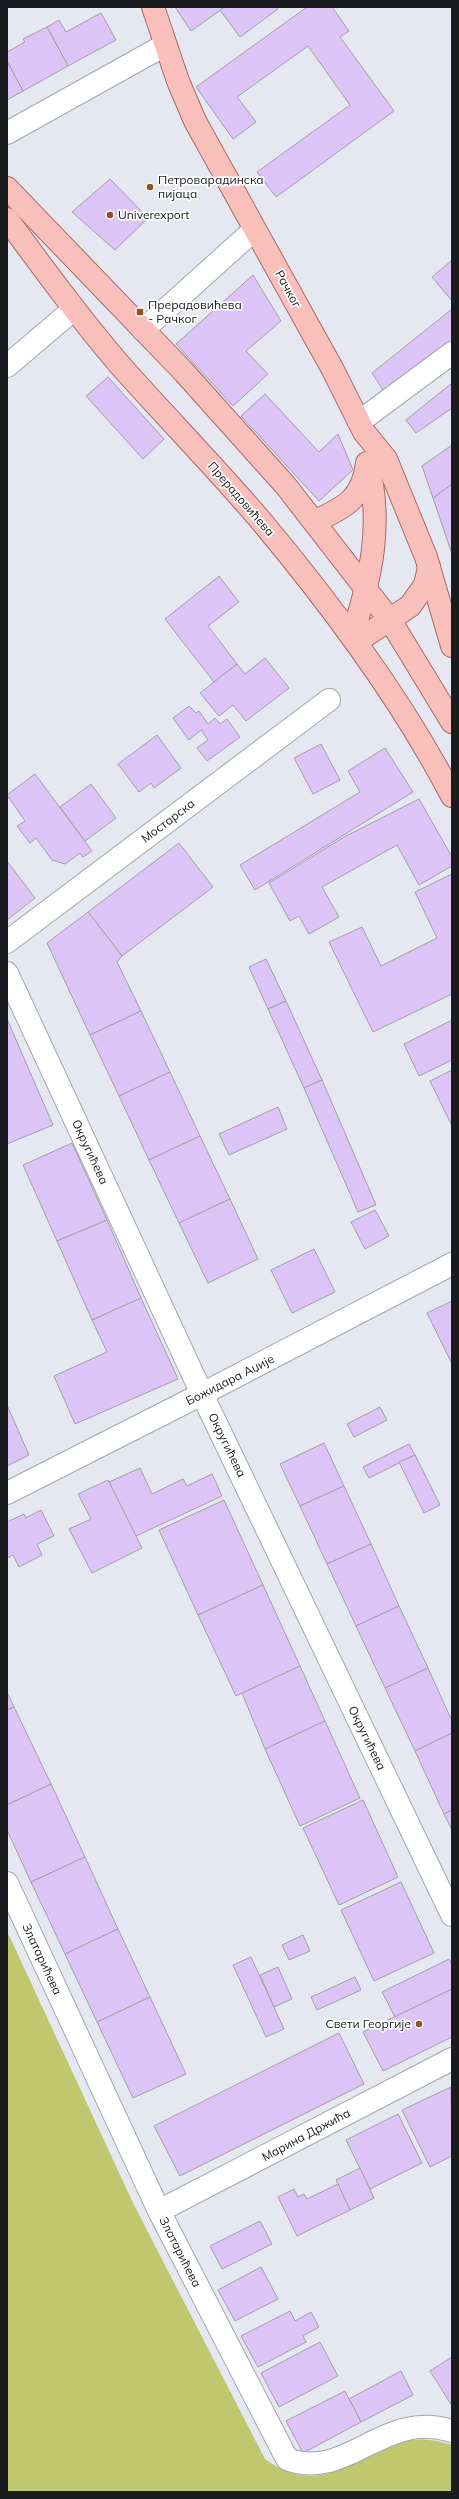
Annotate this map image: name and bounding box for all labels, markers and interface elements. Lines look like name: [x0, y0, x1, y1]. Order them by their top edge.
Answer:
place label: Петроварадинска пијаца: [158, 172, 264, 201]
marker: Петроварадинска пијаца: [145, 182, 155, 192]
place label: Univerexport: [118, 207, 190, 222]
marker: Univerexport: [105, 210, 115, 220]
street label: Рачког: [272, 267, 305, 311]
place label: Прерадовићева - Рачког: [148, 297, 242, 326]
marker: Прерадовићева - Рачког: [135, 307, 145, 317]
street label: Прерадовићева: [205, 458, 278, 539]
street label: Мостарска: [138, 796, 197, 846]
street label: Округићева: [69, 1117, 112, 1187]
street label: Божидара Аџије: [183, 1351, 277, 1408]
street label: Округићева: [205, 1410, 249, 1479]
street label: Округићева: [345, 1703, 389, 1772]
street label: Златарићева: [19, 1921, 66, 1997]
place label: Свети Георгије: [325, 2016, 411, 2031]
marker: Свети Георгије: [414, 2019, 424, 2029]
street label: Марина Држића: [259, 2105, 353, 2164]
street label: Златарићева: [156, 2214, 205, 2290]

